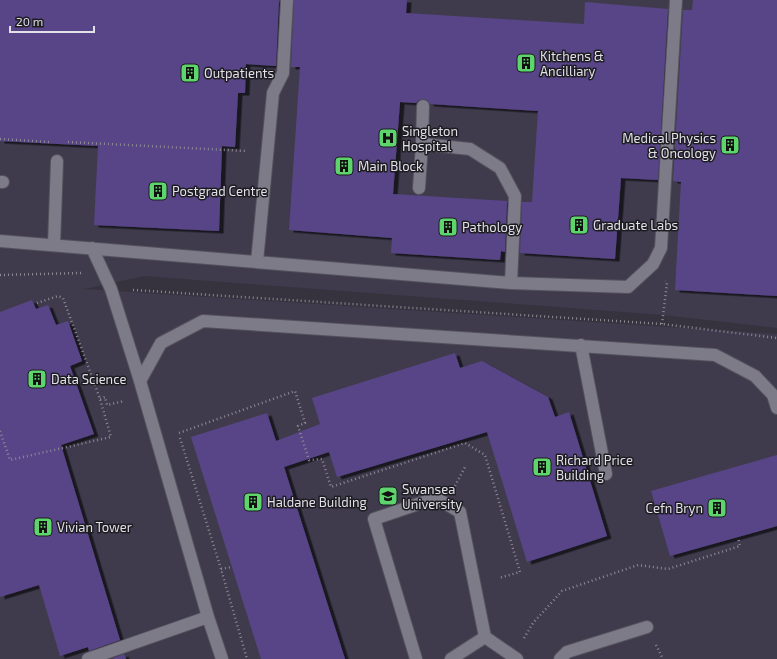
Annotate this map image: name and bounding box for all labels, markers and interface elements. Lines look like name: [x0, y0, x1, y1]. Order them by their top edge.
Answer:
scale bar: [10, 8, 94, 34]
text: 20 m: [16, 14, 43, 28]
place label: Kitchens & Ancilliary: [540, 48, 604, 79]
building icon: Kitchens & Ancilliary: [515, 52, 537, 74]
building icon: Outpatients: [179, 62, 201, 84]
place label: Outpatients: [204, 65, 274, 81]
place label: Singleton Hospital: [402, 123, 458, 154]
hospital icon: Singleton Hospital: [377, 127, 399, 149]
place label: Medical Physics & Oncology: [622, 130, 716, 161]
building icon: Medical Physics & Oncology: [719, 134, 741, 156]
building icon: Main Block: [333, 155, 355, 177]
place label: Main Block: [358, 158, 423, 174]
building icon: Postgrad Centre: [147, 180, 169, 202]
place label: Postgrad Centre: [172, 183, 267, 199]
building icon: Graduate Labs: [568, 214, 590, 236]
building icon: Pathology: [437, 216, 459, 238]
place label: Graduate Labs: [593, 217, 678, 233]
place label: Pathology: [462, 219, 522, 235]
building icon: Data Science: [26, 368, 48, 390]
place label: Data Science: [51, 371, 126, 387]
place label: Richard Price Building: [556, 452, 633, 483]
building icon: Richard Price Building: [531, 456, 553, 478]
place label: Swansea University: [402, 481, 462, 512]
school or university icon: Swansea University: [377, 485, 399, 507]
building icon: Haldane Building: [242, 491, 264, 513]
place label: Haldane Building: [267, 494, 367, 510]
building icon: Cefn Bryn: [706, 497, 728, 519]
place label: Cefn Bryn: [646, 500, 703, 516]
building icon: Vivian Tower: [32, 516, 54, 538]
place label: Vivian Tower: [57, 519, 132, 535]

